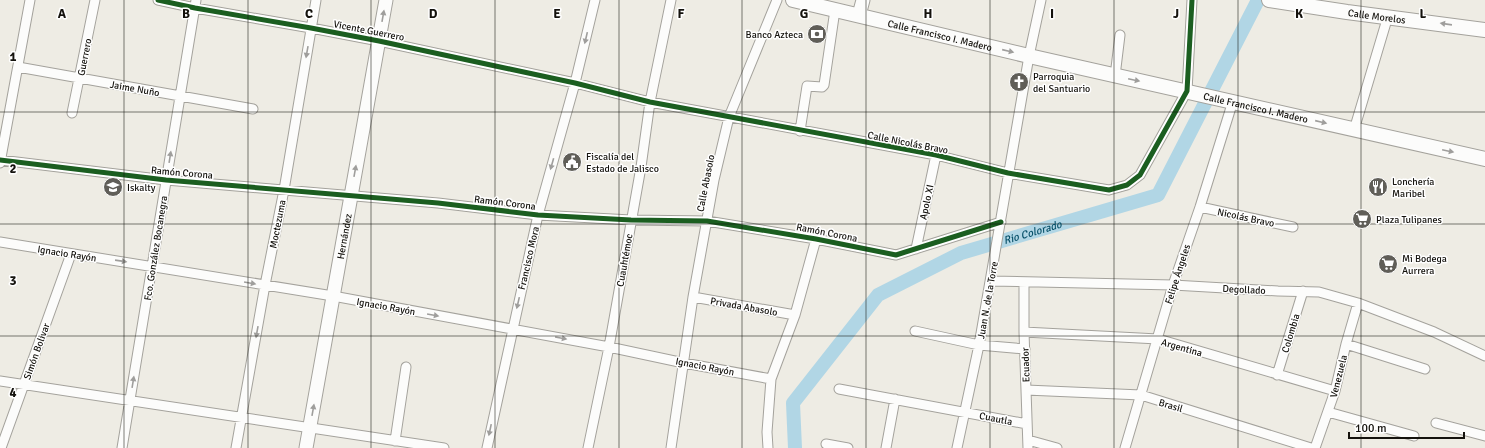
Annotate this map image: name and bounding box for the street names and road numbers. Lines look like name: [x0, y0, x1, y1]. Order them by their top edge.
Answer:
street label: Calle Morelos: [1347, 7, 1407, 27]
street label: Vicente Guerrero: [332, 18, 405, 44]
street label: Calle Francisco I. Madero: [886, 18, 993, 54]
street label: Guerrero: [75, 38, 94, 77]
street label: Jaime Nuño: [109, 79, 161, 99]
street label: Calle Francisco I. Madero: [1202, 91, 1309, 126]
street label: Calle Nicolás Bravo: [866, 129, 949, 157]
street label: Calle Abasolo: [695, 154, 717, 213]
street label: Ramón Corona: [150, 164, 213, 182]
street label: Apolo XI: [917, 184, 937, 221]
street label: Ramón Corona: [473, 193, 536, 213]
street label: Fco. González Bocanegra: [142, 195, 170, 301]
street label: Moctezuma: [267, 199, 289, 250]
street label: Nicolás Bravo: [1216, 206, 1275, 230]
street label: Hernández: [335, 212, 355, 260]
street label: Ramón Corona: [795, 221, 858, 245]
street label: Francisco Mora: [516, 225, 542, 291]
street label: Cuauhtémoc: [614, 232, 636, 288]
street label: Felipe Ángeles: [1162, 242, 1193, 306]
street label: Ignacio Rayón: [36, 243, 97, 265]
street label: Juan N. de la Torre: [975, 260, 1001, 340]
street label: Degollado: [1222, 283, 1266, 297]
street label: Privada Abasolo: [709, 295, 778, 319]
street label: Ignacio Rayón: [355, 296, 416, 318]
street label: Colombia: [1279, 312, 1303, 354]
street label: Simón Bolivar: [21, 321, 53, 381]
street label: Argentina: [1160, 336, 1204, 360]
street label: Ecuador: [1019, 347, 1033, 383]
street label: Venezuela: [1328, 354, 1350, 399]
street label: Ignacio Rayón: [674, 355, 735, 379]
street label: Brasil: [1157, 397, 1184, 415]
street label: Cuautla: [978, 410, 1013, 428]

